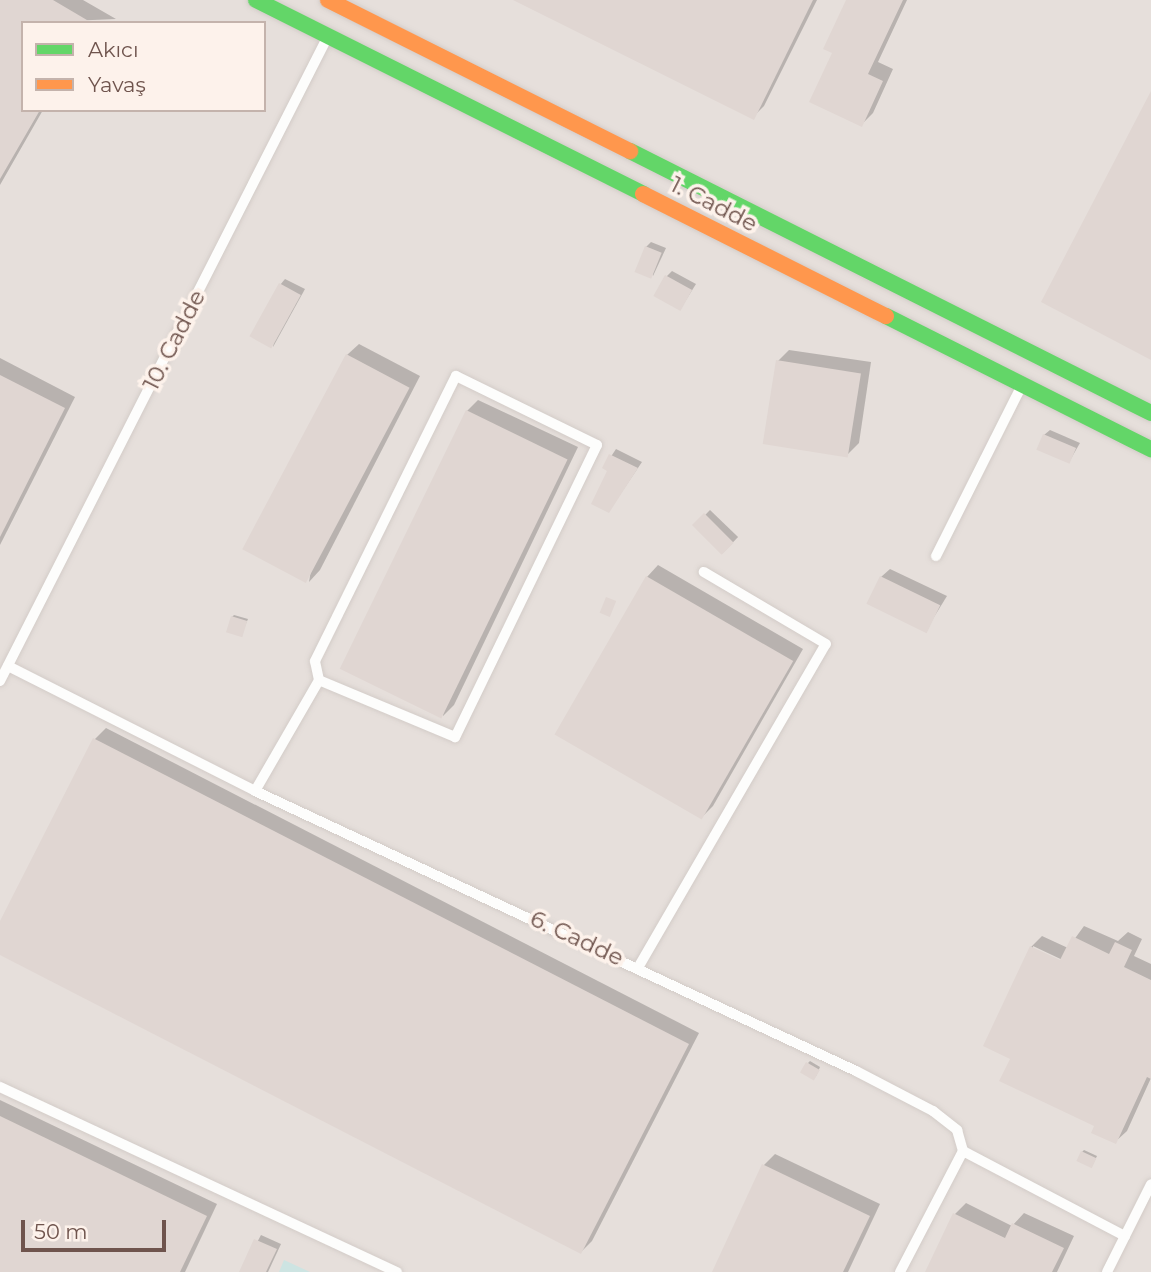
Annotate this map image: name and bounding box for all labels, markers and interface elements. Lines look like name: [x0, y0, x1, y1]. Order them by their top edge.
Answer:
legend: [21, 21, 266, 112]
text: Akıcı: [88, 37, 139, 62]
text: Yavaş: [88, 72, 146, 97]
street label: 1. Cadde: [666, 170, 762, 238]
street label: 10. Cadde: [137, 285, 211, 395]
street label: 6. Cadde: [526, 904, 628, 972]
scale bar: [24, 1206, 170, 1250]
text: 50 m: [34, 1219, 88, 1244]

